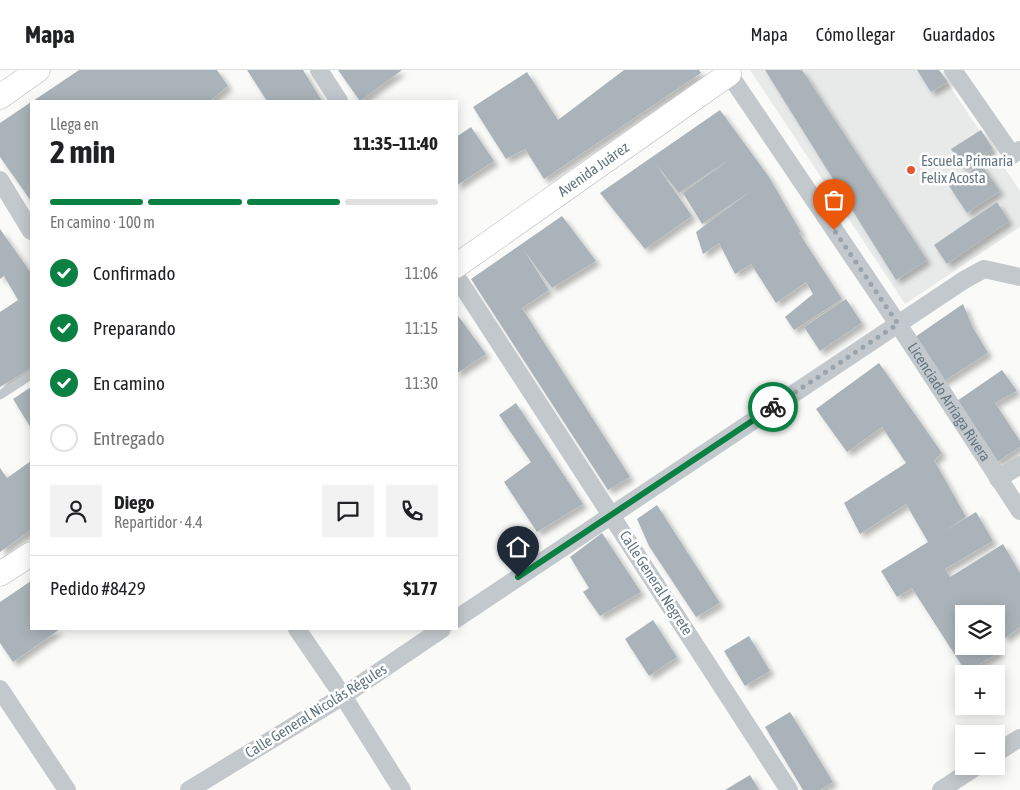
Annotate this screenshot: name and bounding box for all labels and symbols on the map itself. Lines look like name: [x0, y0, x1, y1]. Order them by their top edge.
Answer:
street label: Avenida Juárez: [554, 138, 632, 200]
place label: Escuela Primaria Felix Acosta: [921, 152, 1013, 186]
marker: Escuela Primaria Felix Acosta: [905, 164, 917, 176]
pin: [813, 179, 855, 230]
street label: Licenciado Arriaga Rivera: [905, 339, 994, 464]
courier: [748, 382, 798, 432]
pin: [497, 526, 539, 577]
street label: Calle General Negrete: [616, 527, 697, 638]
street label: Calle General Nicolás Régules: [242, 660, 390, 761]

